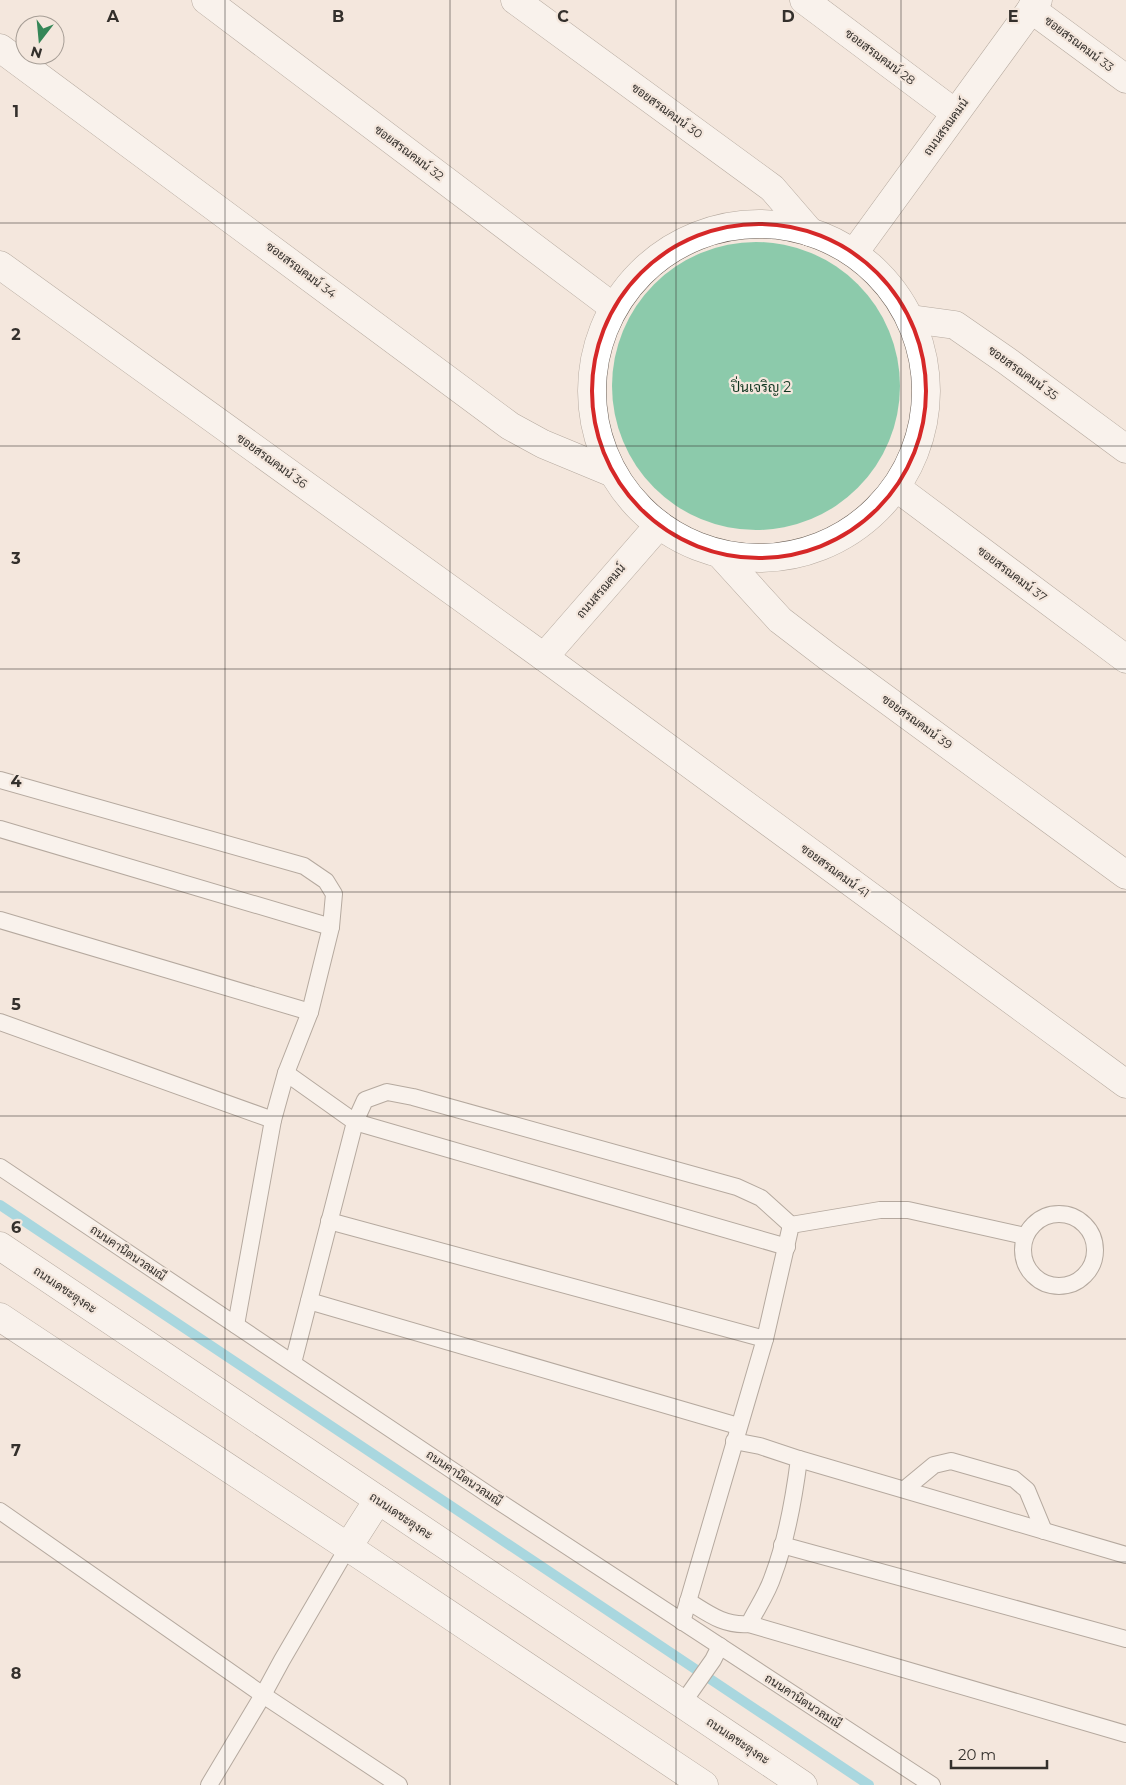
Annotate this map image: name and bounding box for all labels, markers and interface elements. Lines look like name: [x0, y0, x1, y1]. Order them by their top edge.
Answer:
text: A: [106, 7, 120, 26]
text: B: [332, 7, 344, 26]
text: C: [557, 7, 569, 26]
text: D: [781, 7, 795, 26]
text: E: [1008, 7, 1018, 26]
street label: ซอยสรณคมน์ 33: [1042, 13, 1117, 75]
north arrow: [15, 15, 65, 65]
street label: ซอยสรณคมน์ 28: [842, 25, 919, 88]
text: N: [28, 42, 44, 63]
street label: ซอยสรณคมน์ 30: [629, 80, 706, 141]
street label: ถนนสรณคมน์: [920, 95, 972, 158]
text: 1: [13, 102, 19, 121]
street label: ซอยสรณคมน์ 32: [372, 122, 447, 184]
street label: ซอยสรณคมน์ 34: [263, 238, 339, 301]
text: 2: [11, 325, 21, 344]
street label: ซอยสรณคมน์ 35: [985, 342, 1061, 403]
district label: ปิ่นเจริญ 2: [730, 376, 791, 396]
street label: ซอยสรณคมน์ 36: [234, 430, 310, 491]
street label: ซอยสรณคมน์ 37: [975, 543, 1050, 605]
text: 3: [10, 549, 21, 568]
street label: ถนนสรณคมน์: [573, 560, 629, 621]
street label: ซอยสรณคมน์ 39: [879, 691, 955, 752]
text: 4: [10, 772, 22, 791]
street label: ซอยสรณคมน์ 41: [798, 841, 873, 901]
text: 5: [11, 995, 21, 1014]
text: 6: [11, 1218, 21, 1237]
street label: ถนนคานิตนวลมณี: [87, 1222, 169, 1284]
street label: ถนนเดชะตุงคะ: [30, 1263, 100, 1318]
text: 7: [11, 1441, 21, 1460]
street label: ถนนคานิตนวลมณี: [423, 1447, 505, 1509]
street label: ถนนเดชะตุงคะ: [366, 1489, 436, 1544]
text: 8: [11, 1664, 21, 1683]
street label: ถนนคานิตนวลมณี: [762, 1670, 844, 1731]
street label: ถนนเดชะตุงคะ: [703, 1714, 773, 1769]
scale bar: [951, 1738, 1047, 1770]
text: 20 m: [958, 1745, 996, 1764]

